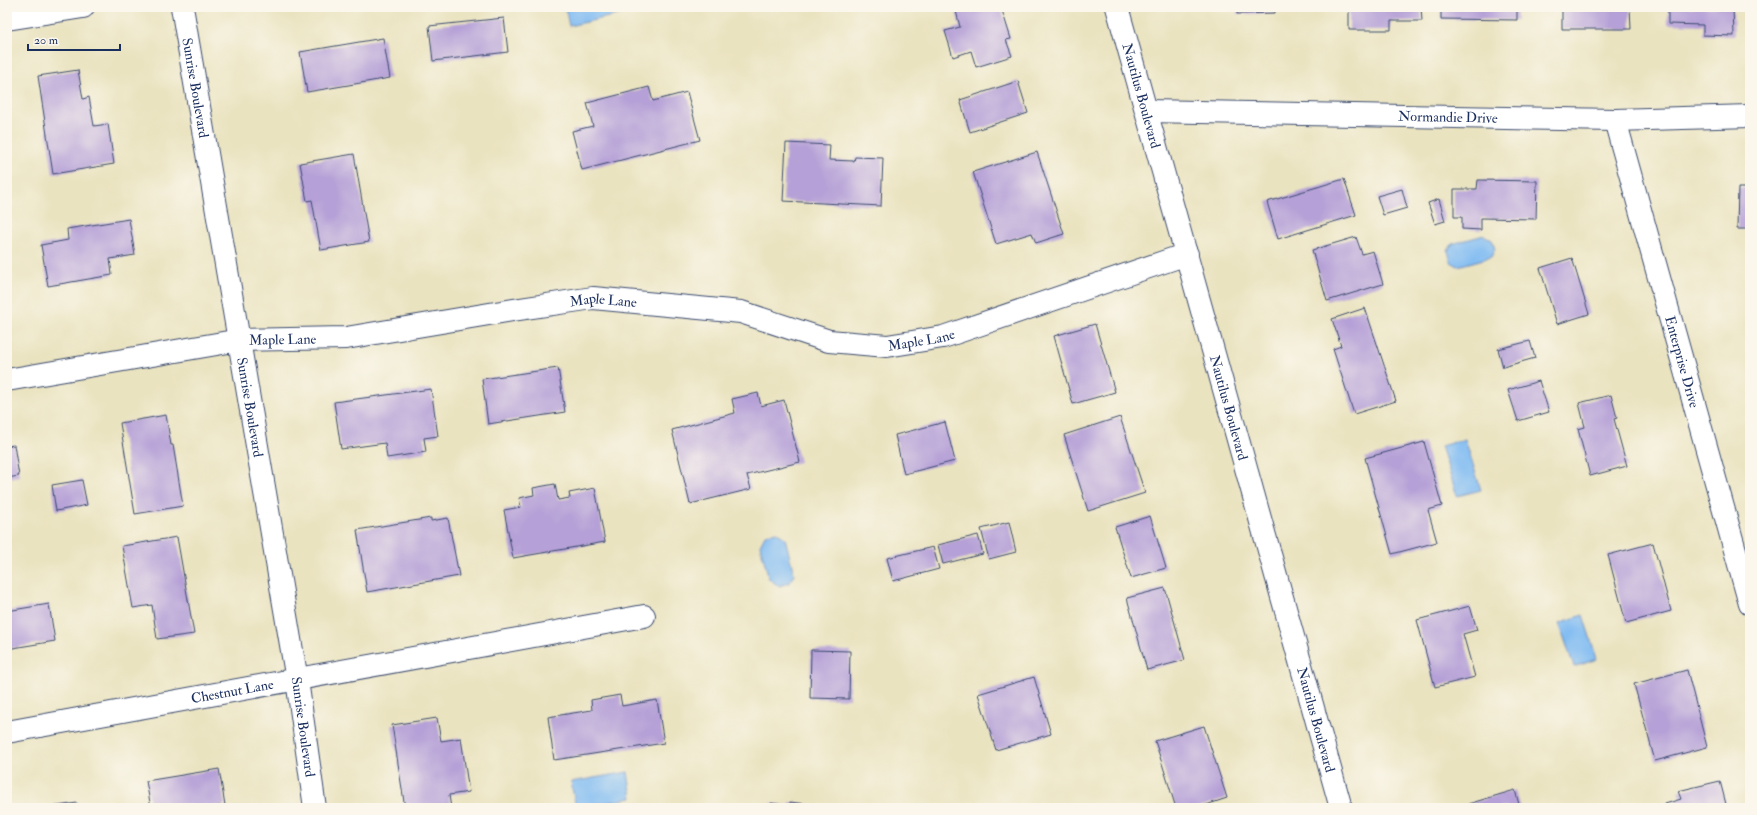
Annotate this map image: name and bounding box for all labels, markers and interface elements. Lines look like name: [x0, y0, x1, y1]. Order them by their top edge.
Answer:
scale bar: [28, 26, 120, 52]
text: 20 m: [34, 33, 59, 48]
street label: Sunrise Boulevard: [178, 37, 212, 139]
street label: Nautilus Boulevard: [1119, 41, 1164, 150]
street label: Normandie Drive: [1398, 108, 1498, 127]
street label: Maple Lane: [569, 290, 638, 311]
street label: Enterprise Drive: [1661, 314, 1703, 410]
street label: Maple Lane: [887, 326, 957, 355]
street label: Maple Lane: [249, 331, 317, 349]
street label: Nautilus Boulevard: [1206, 353, 1251, 462]
street label: Sunrise Boulevard: [233, 356, 267, 459]
street label: Nautilus Boulevard: [1293, 665, 1339, 774]
street label: Chestnut Lane: [190, 676, 275, 707]
street label: Sunrise Boulevard: [288, 676, 319, 778]

